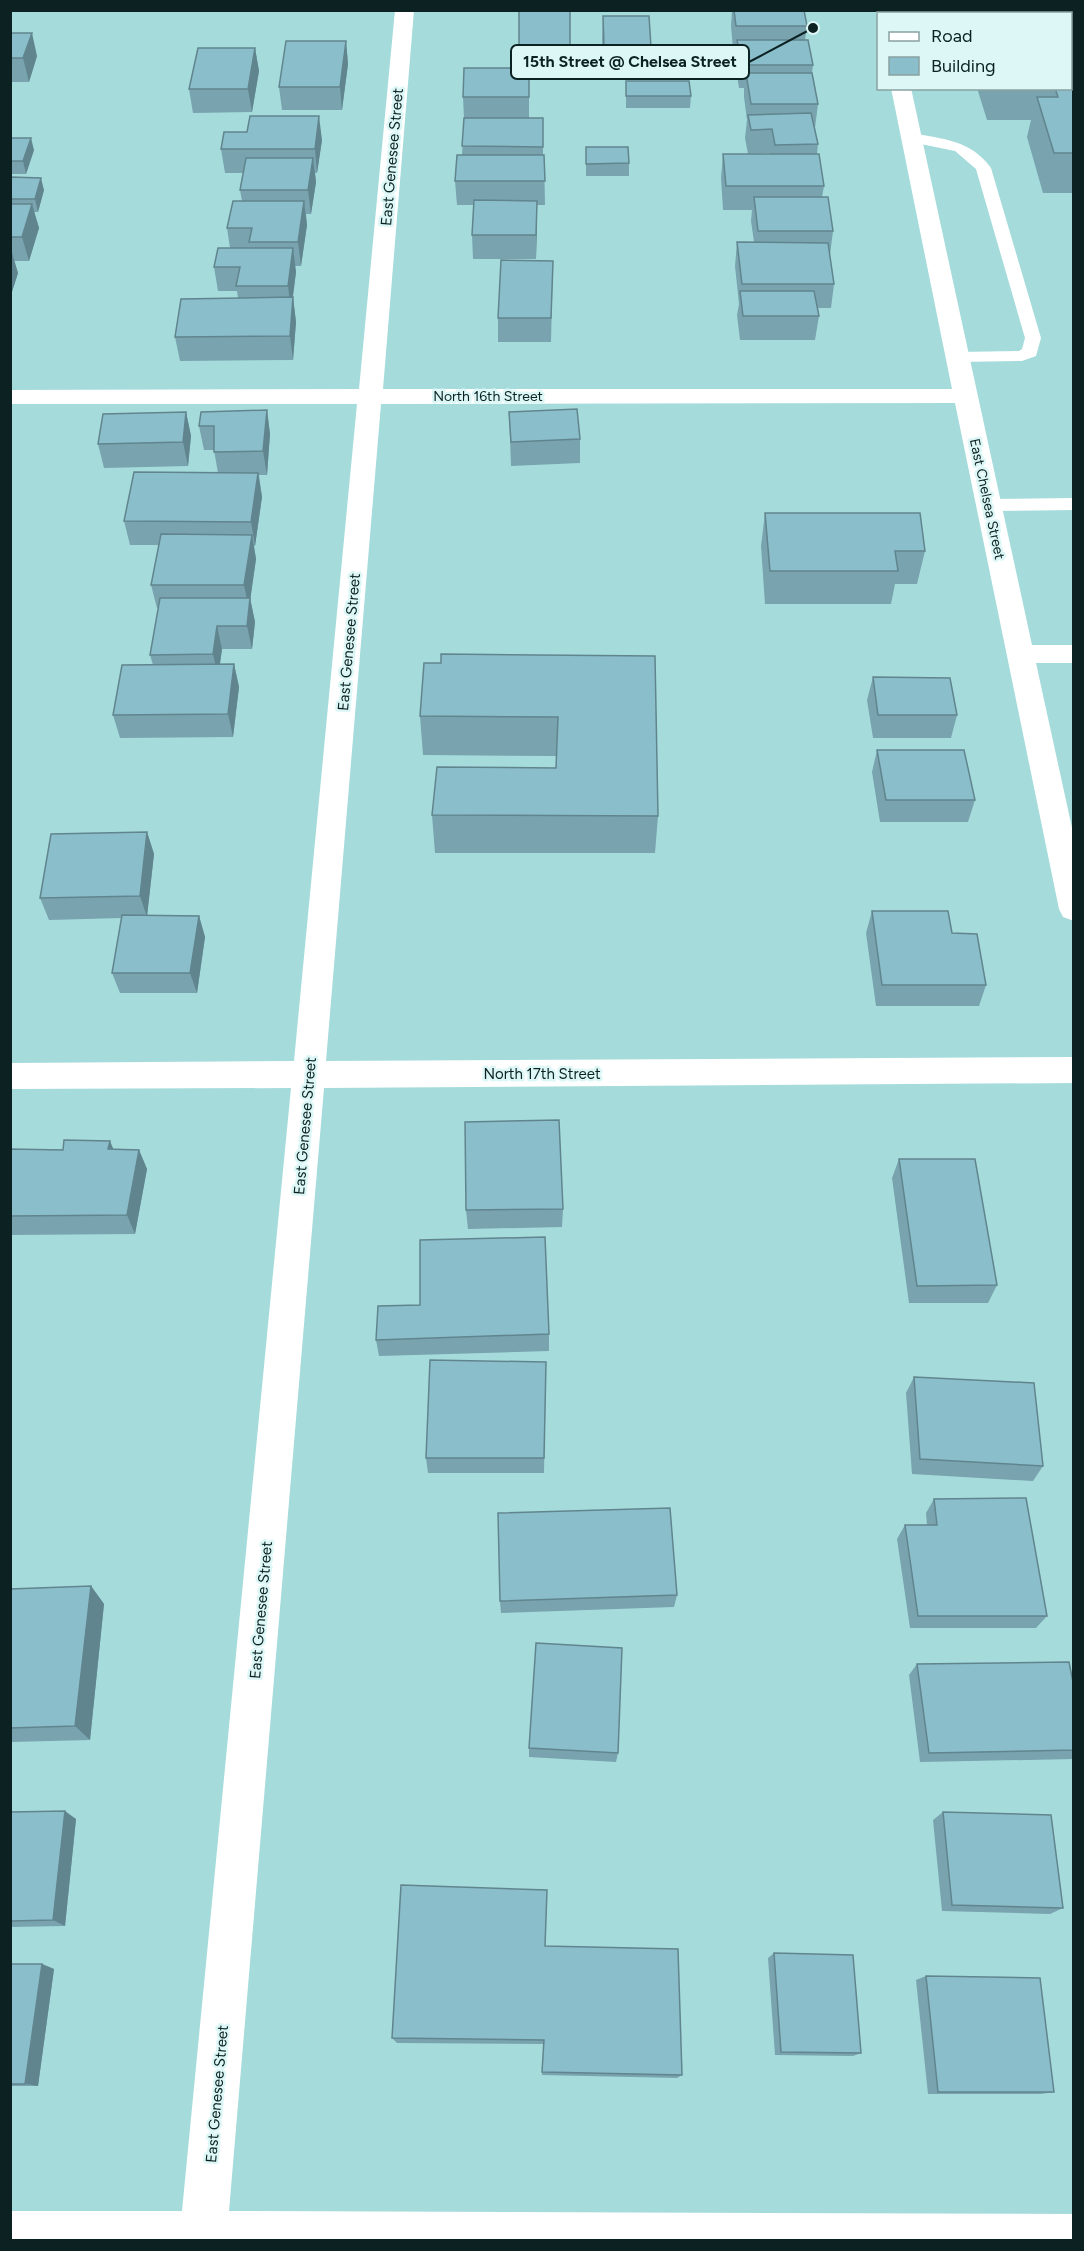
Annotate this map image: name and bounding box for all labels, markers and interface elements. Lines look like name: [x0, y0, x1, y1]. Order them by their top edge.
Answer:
legend: [877, 12, 1072, 90]
text: Road: [931, 25, 972, 47]
callout: 15th Street @ Chelsea Street: [511, 45, 749, 79]
text: 15th Street @ Chelsea Street: [523, 52, 737, 71]
text: Building: [931, 55, 996, 77]
street label: East Genesee Street: [377, 87, 407, 227]
street label: North 16th Street: [433, 388, 543, 405]
street label: East Chelsea Street: [966, 437, 1008, 561]
street label: East Genesee Street: [334, 572, 364, 712]
street label: East Genesee Street: [290, 1056, 320, 1196]
street label: North 17th Street: [483, 1065, 601, 1083]
street label: East Genesee Street: [246, 1540, 276, 1680]
street label: East Genesee Street: [202, 2024, 232, 2164]

